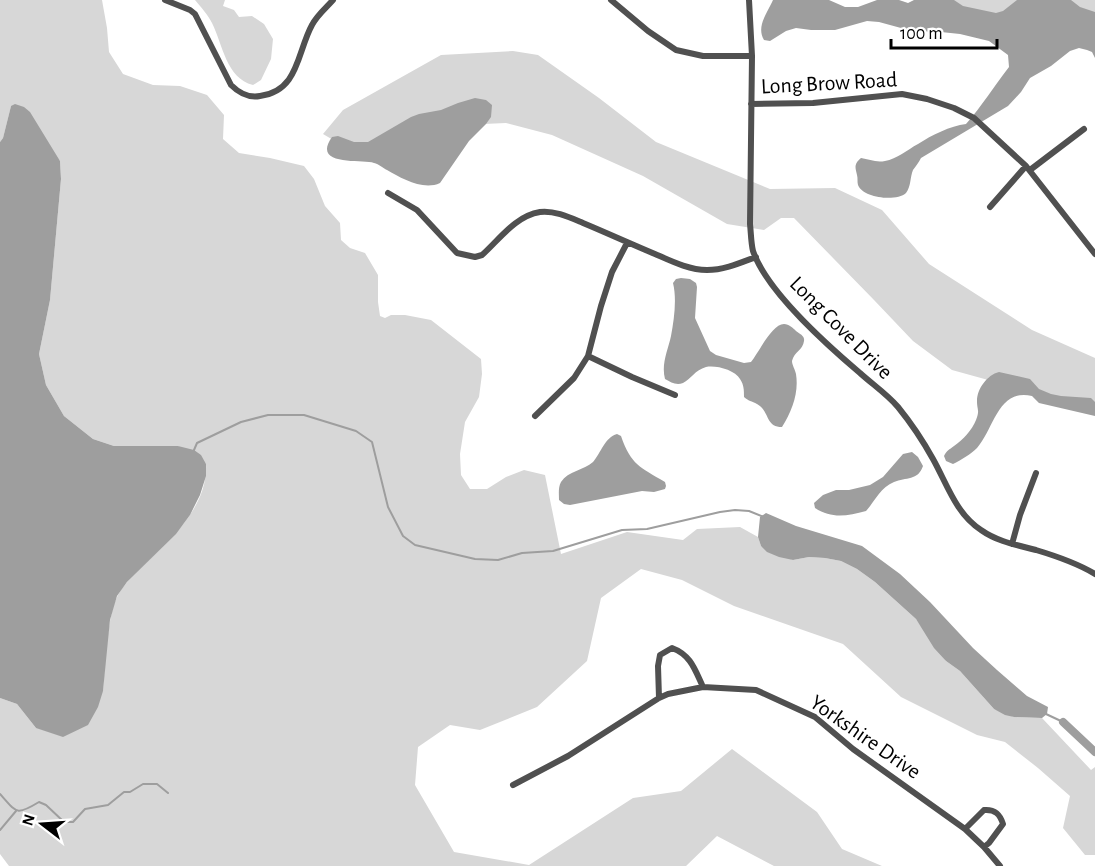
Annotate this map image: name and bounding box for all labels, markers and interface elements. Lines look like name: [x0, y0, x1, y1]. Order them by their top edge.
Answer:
scale bar: [891, 12, 998, 50]
text: 100 m: [900, 25, 943, 43]
street label: Long Brow Road: [760, 68, 898, 98]
street label: Long Cove Drive: [786, 272, 897, 383]
street label: Yorkshire Drive: [806, 691, 925, 783]
north arrow: [12, 794, 72, 854]
text: N: [19, 812, 38, 828]

